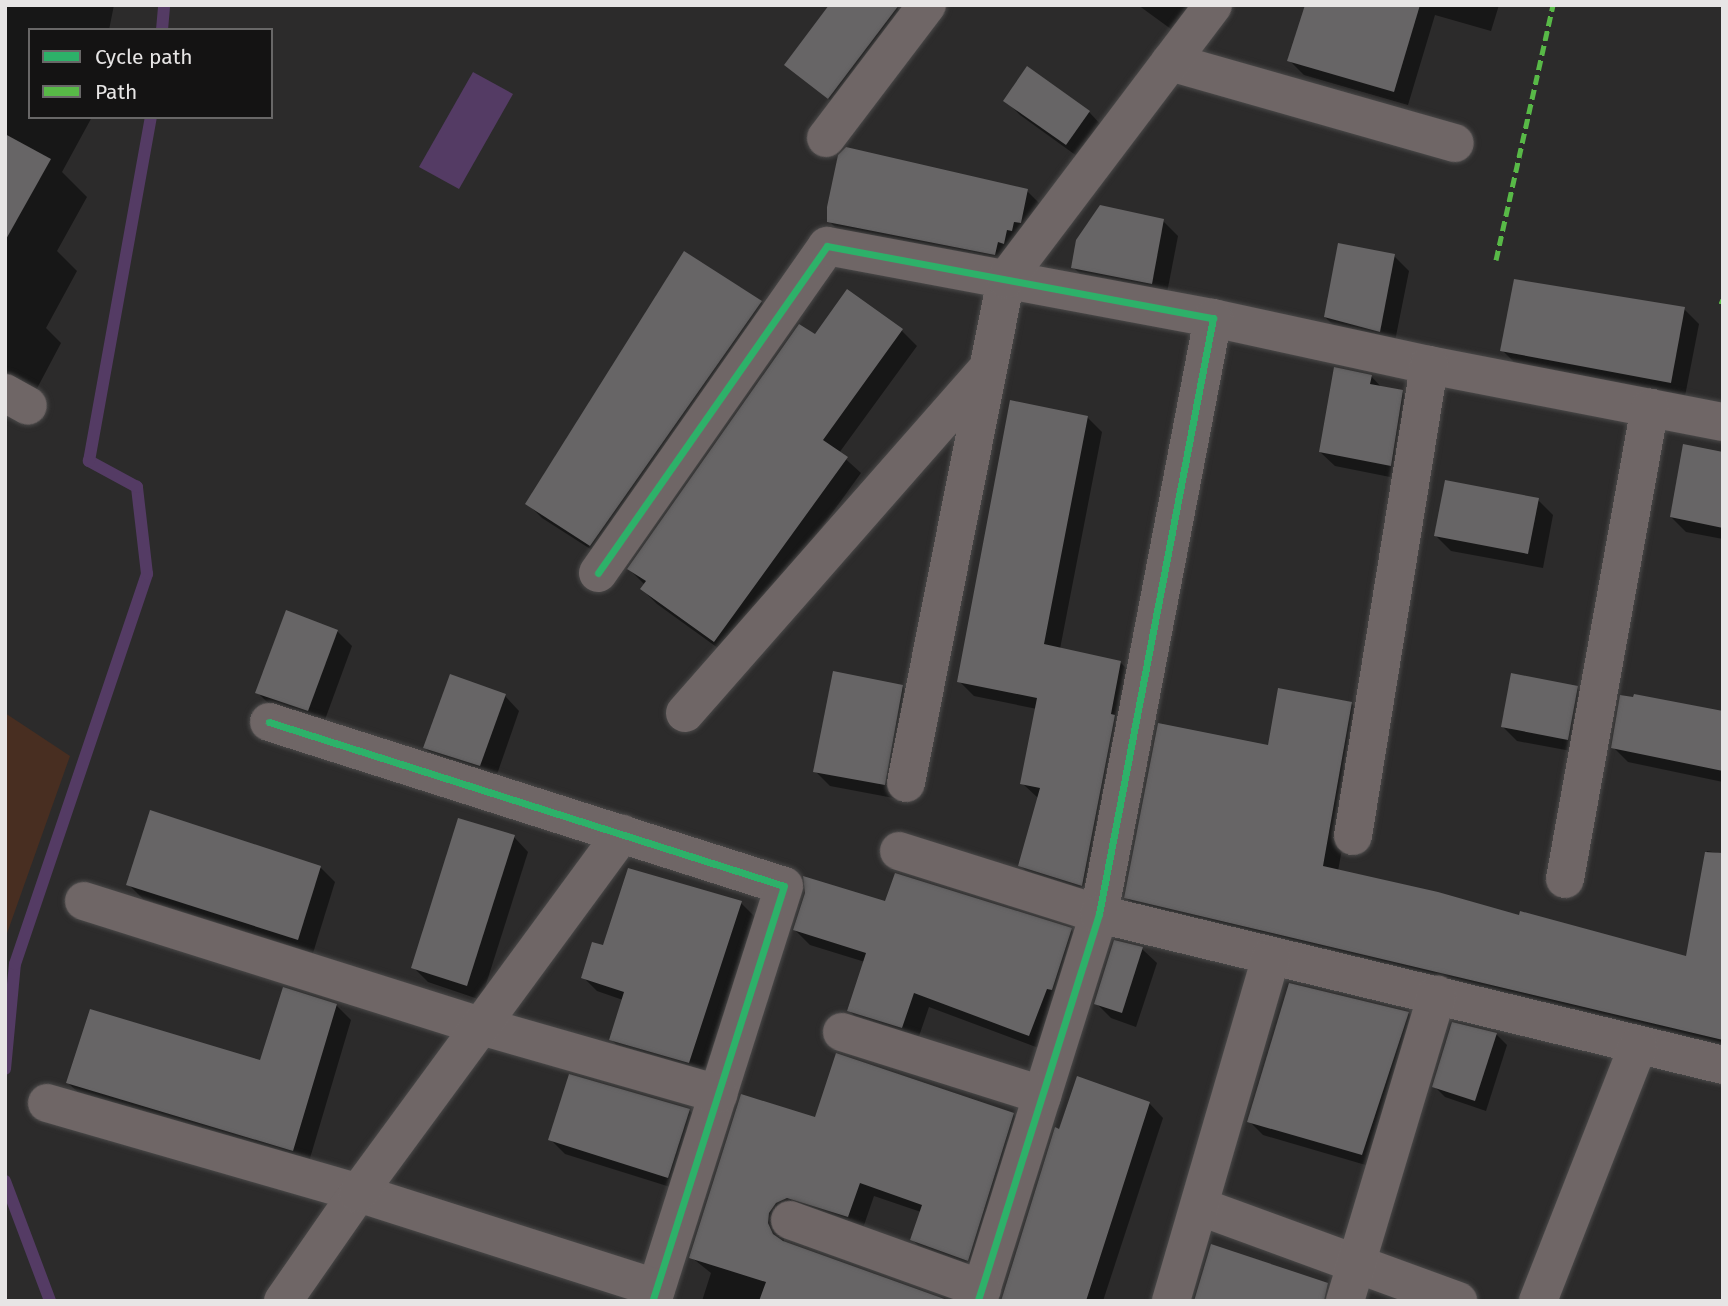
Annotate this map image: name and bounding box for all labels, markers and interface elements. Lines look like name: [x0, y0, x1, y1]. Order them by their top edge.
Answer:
legend: [28, 28, 273, 119]
text: Cycle path: [95, 44, 193, 70]
text: Path: [95, 79, 137, 105]

